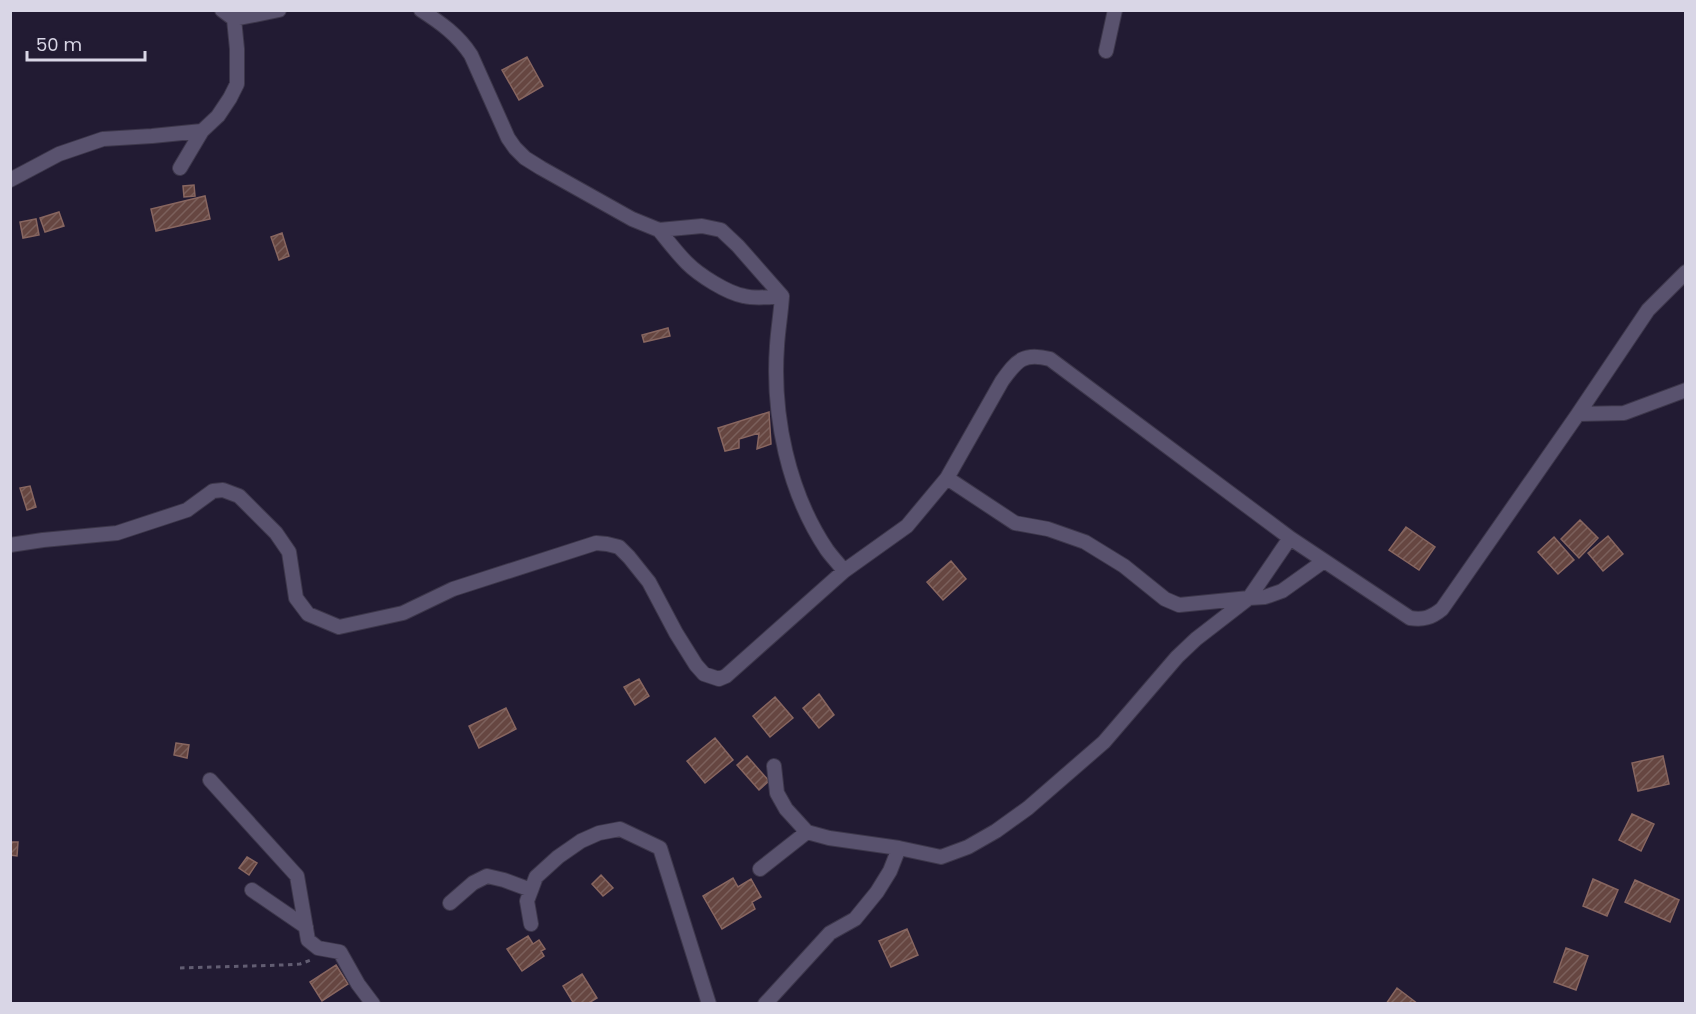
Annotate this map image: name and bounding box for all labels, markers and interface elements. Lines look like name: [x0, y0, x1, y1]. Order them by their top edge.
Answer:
scale bar: [27, 24, 146, 62]
text: 50 m: [36, 32, 82, 57]

